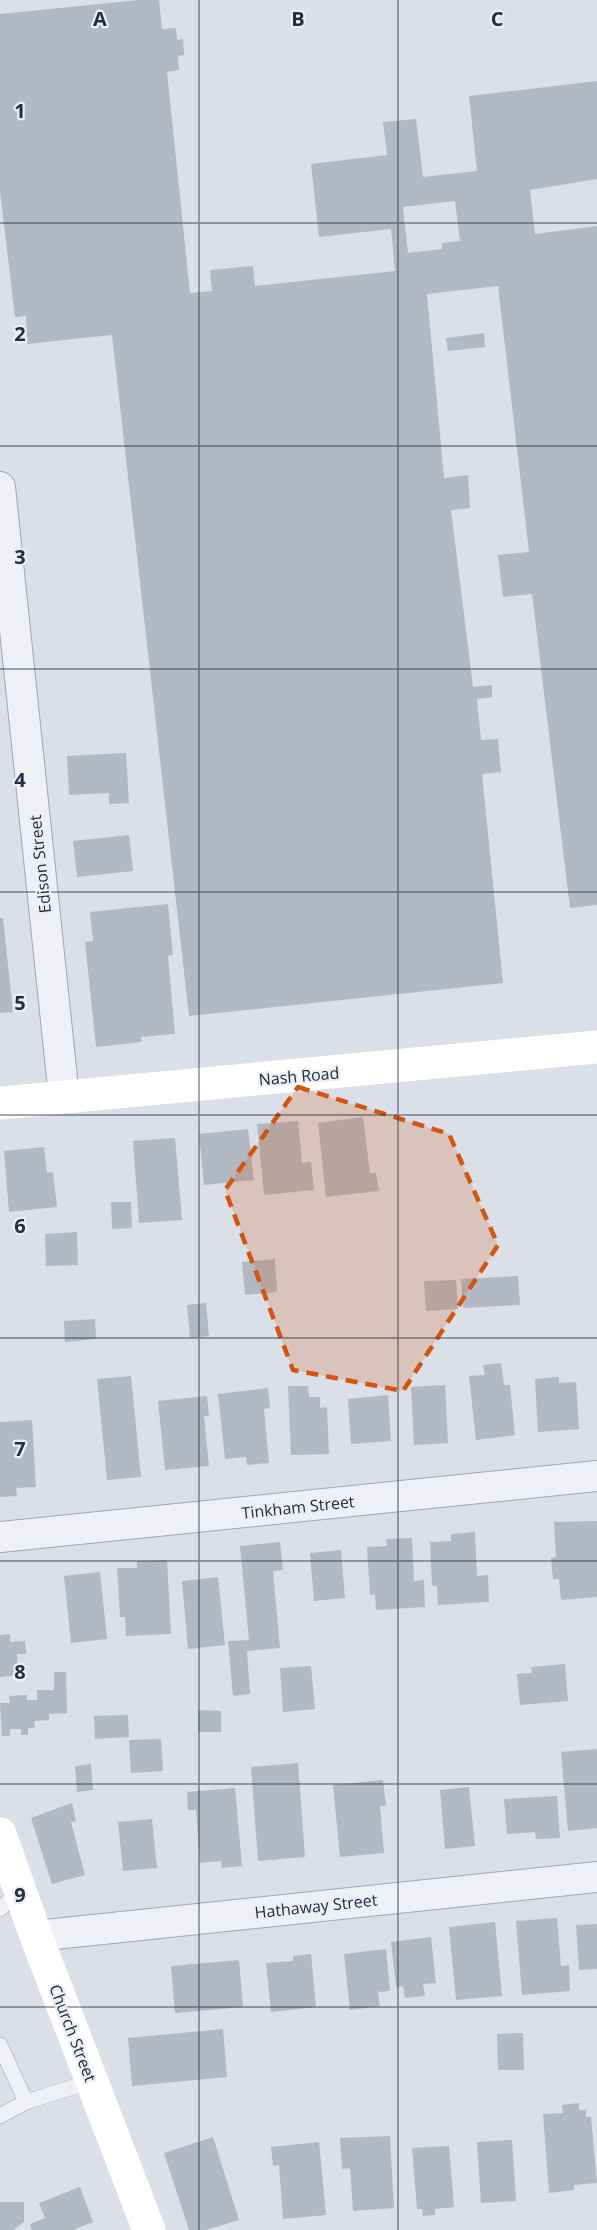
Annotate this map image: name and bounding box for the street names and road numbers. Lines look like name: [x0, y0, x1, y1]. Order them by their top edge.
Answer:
street label: Edison Street: [24, 814, 56, 914]
street label: Nash Road: [258, 1062, 340, 1090]
street label: Tinkham Street: [240, 1490, 356, 1524]
street label: Hathaway Street: [254, 1889, 379, 1923]
street label: Church Street: [44, 1981, 102, 2085]

